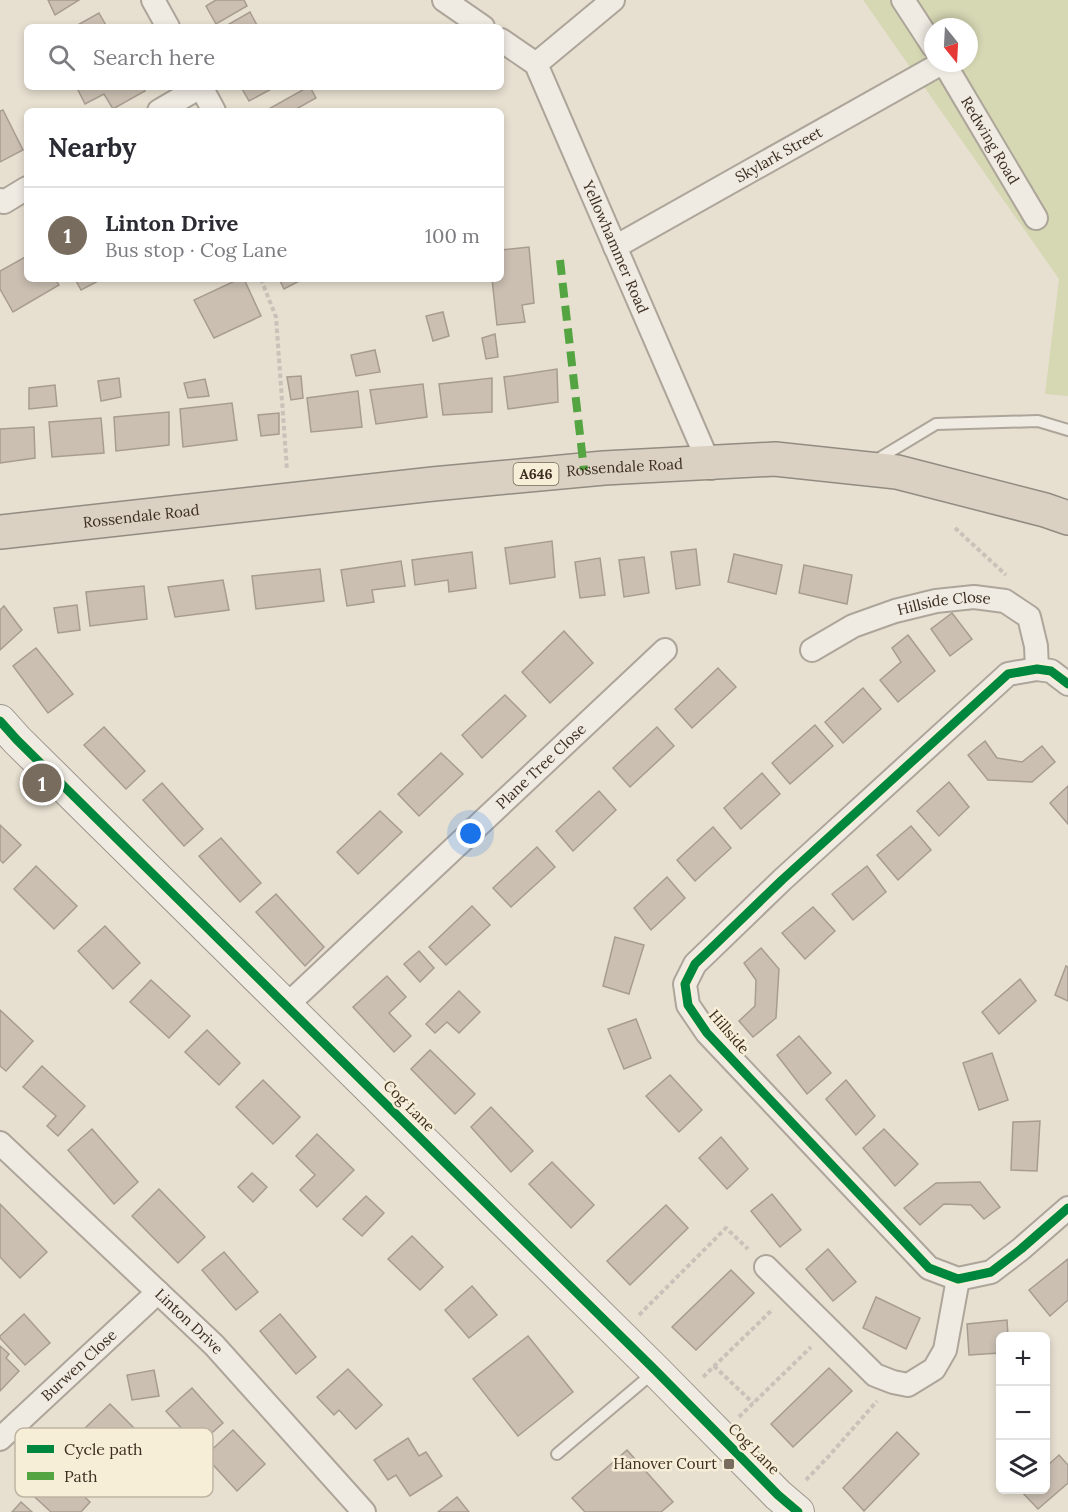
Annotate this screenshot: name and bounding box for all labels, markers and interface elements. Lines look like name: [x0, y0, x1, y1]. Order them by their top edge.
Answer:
north arrow: [924, 18, 978, 72]
search box: [24, 24, 504, 90]
icon: search: [45, 41, 78, 74]
text: Search here: [93, 43, 215, 71]
street label: Redwing Road: [957, 93, 1024, 187]
street label: Skylark Street: [732, 122, 826, 187]
text: Nearby: [48, 131, 136, 164]
street label: Yellowhammer Road: [578, 177, 653, 316]
text: Linton Drive: [105, 209, 238, 237]
text: 1: [63, 223, 72, 248]
text: 100 m: [425, 223, 480, 248]
text: Bus stop · Cog Lane: [105, 237, 287, 262]
street label: Rossendale Road: [565, 454, 683, 480]
road number: A646: [514, 463, 558, 485]
street label: Rossendale Road: [82, 500, 200, 532]
street label: Hillside Close: [895, 587, 992, 619]
street label: Plane Tree Close: [492, 719, 590, 813]
pin: 1: [22, 760, 62, 806]
your location: [456, 819, 485, 848]
street label: Hillside: [705, 1006, 754, 1058]
street label: Cog Lane: [379, 1076, 439, 1136]
street label: Linton Drive: [151, 1284, 228, 1358]
street label: Burwen Close: [37, 1325, 120, 1405]
map controls: [996, 1332, 1050, 1494]
button: +: [996, 1332, 1050, 1386]
button: −: [996, 1386, 1050, 1440]
street label: Cog Lane: [724, 1419, 784, 1479]
legend: [15, 1428, 213, 1497]
text: Cycle path: [64, 1439, 143, 1459]
button: layers: [996, 1440, 1050, 1494]
place label: Hanover Court: [613, 1454, 717, 1473]
marker: Hanover Court: [722, 1457, 736, 1471]
text: Path: [64, 1466, 98, 1486]

